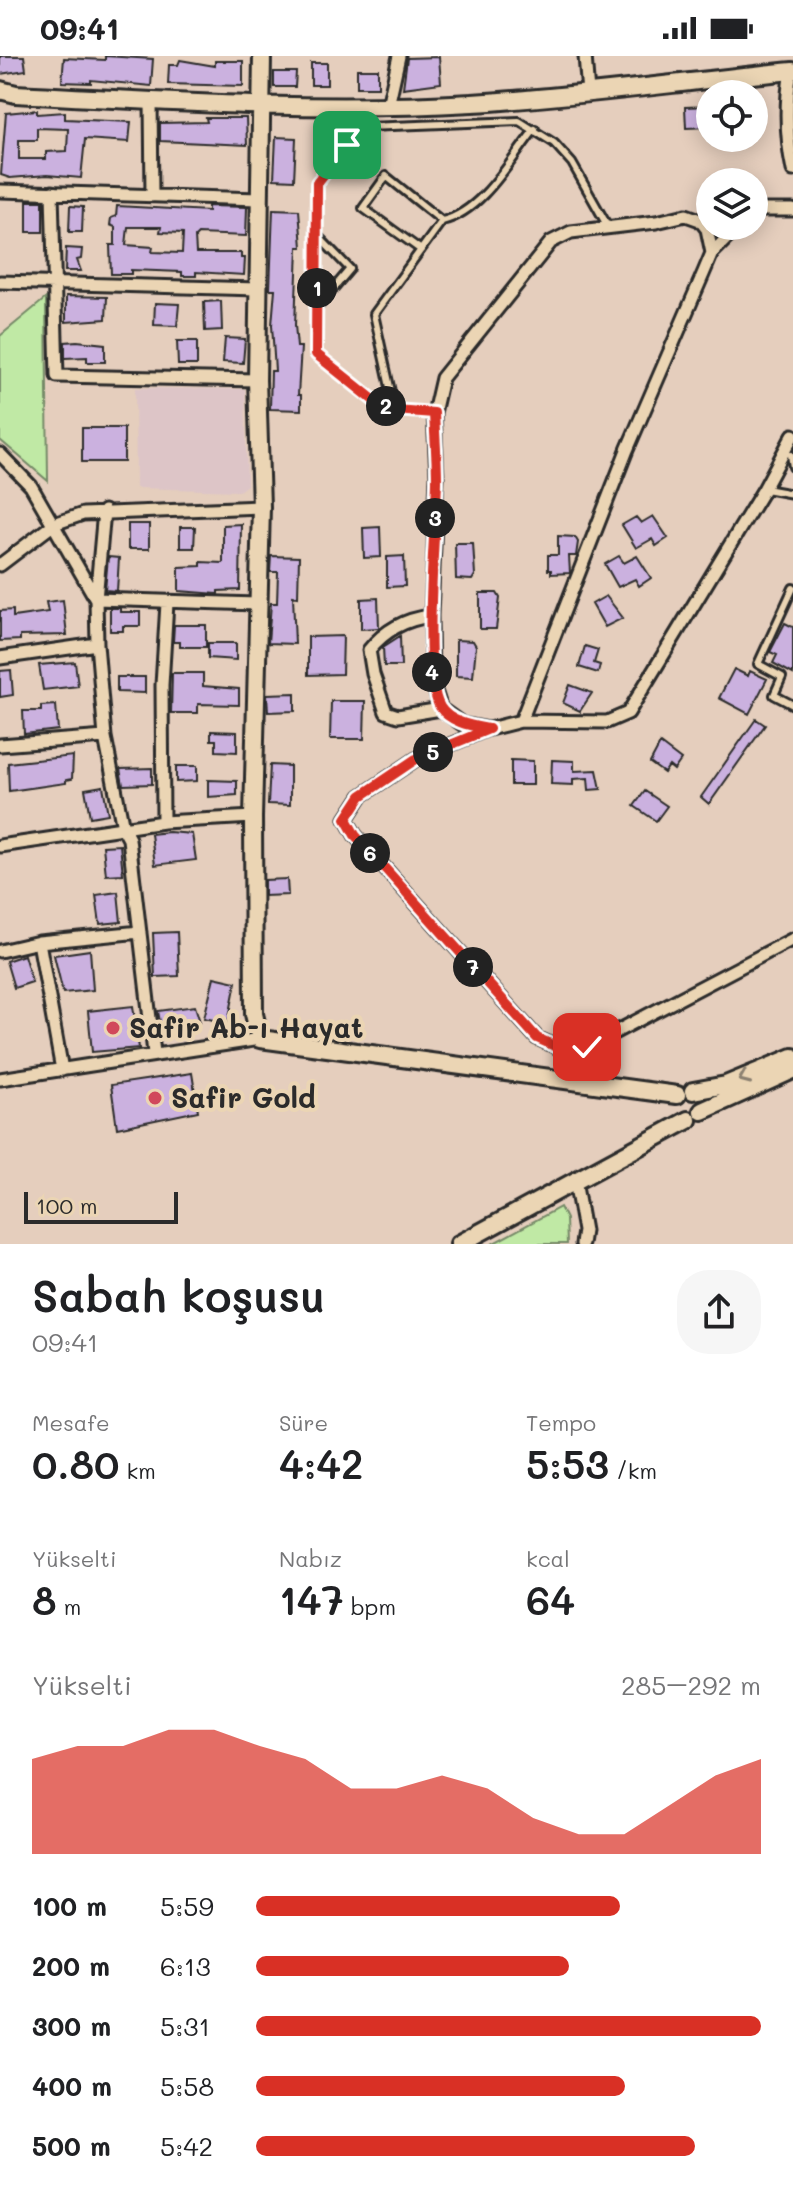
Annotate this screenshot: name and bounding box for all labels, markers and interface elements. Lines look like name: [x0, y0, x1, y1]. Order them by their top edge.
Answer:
text: 09:41: [40, 8, 119, 48]
map controls: [696, 80, 768, 240]
button: locate: [696, 80, 768, 152]
pin: [313, 111, 381, 179]
icon: arrive: [325, 123, 369, 167]
button: layers: [696, 168, 768, 240]
pin: 1: [297, 268, 337, 308]
text: 1: [312, 273, 322, 302]
pin: 2: [366, 386, 406, 426]
text: 2: [380, 391, 392, 420]
pin: 3: [415, 498, 455, 538]
text: 3: [428, 503, 442, 532]
pin: 4: [412, 652, 452, 692]
text: 4: [425, 657, 439, 686]
pin: 5: [413, 732, 453, 772]
text: 5: [427, 737, 439, 766]
pin: 6: [350, 833, 390, 873]
text: 6: [363, 838, 377, 867]
pin: 7: [453, 947, 493, 987]
text: 7: [467, 952, 479, 981]
place label: Safir Ab-ı Hayat: [129, 1009, 363, 1046]
pin: [553, 1013, 621, 1081]
marker: Safir Ab-ı Hayat: [104, 1019, 122, 1037]
icon: check: [565, 1025, 609, 1069]
one-way arrow: [738, 1068, 752, 1084]
place label: Safir Gold: [171, 1079, 316, 1115]
marker: Safir Gold: [146, 1089, 164, 1107]
scale bar: [24, 1188, 178, 1224]
text: 100 m: [36, 1191, 98, 1220]
text: Sabah koşusu: [32, 1266, 325, 1323]
button: share: [677, 1270, 761, 1354]
text: 09:41: [32, 1325, 98, 1359]
text: Mesafe: [32, 1408, 110, 1437]
text: Süre: [279, 1408, 328, 1437]
text: Tempo: [526, 1408, 596, 1437]
text: 0.80: [32, 1437, 119, 1489]
text: 4:42: [279, 1437, 363, 1489]
text: 5:53: [526, 1437, 609, 1489]
text: km: [119, 1456, 156, 1485]
text: /km: [609, 1456, 657, 1485]
text: Yükselti: [32, 1544, 116, 1573]
text: Nabız: [279, 1544, 342, 1573]
text: kcal: [526, 1544, 570, 1573]
text: 8: [32, 1573, 57, 1625]
text: 147: [279, 1573, 344, 1625]
text: 64: [526, 1573, 575, 1625]
text: m: [57, 1592, 81, 1621]
text: bpm: [344, 1592, 396, 1621]
text: Yükselti: [32, 1668, 132, 1702]
text: 285–292 m: [621, 1668, 761, 1702]
text: 100 m: [32, 1889, 107, 1923]
text: 5:59: [160, 1889, 214, 1923]
text: 200 m: [32, 1949, 110, 1983]
text: 6:13: [160, 1949, 211, 1983]
text: 300 m: [32, 2009, 111, 2043]
text: 5:31: [160, 2009, 210, 2043]
text: 400 m: [32, 2069, 112, 2103]
text: 5:58: [160, 2069, 214, 2103]
text: 500 m: [32, 2129, 111, 2163]
text: 5:42: [160, 2129, 213, 2163]

